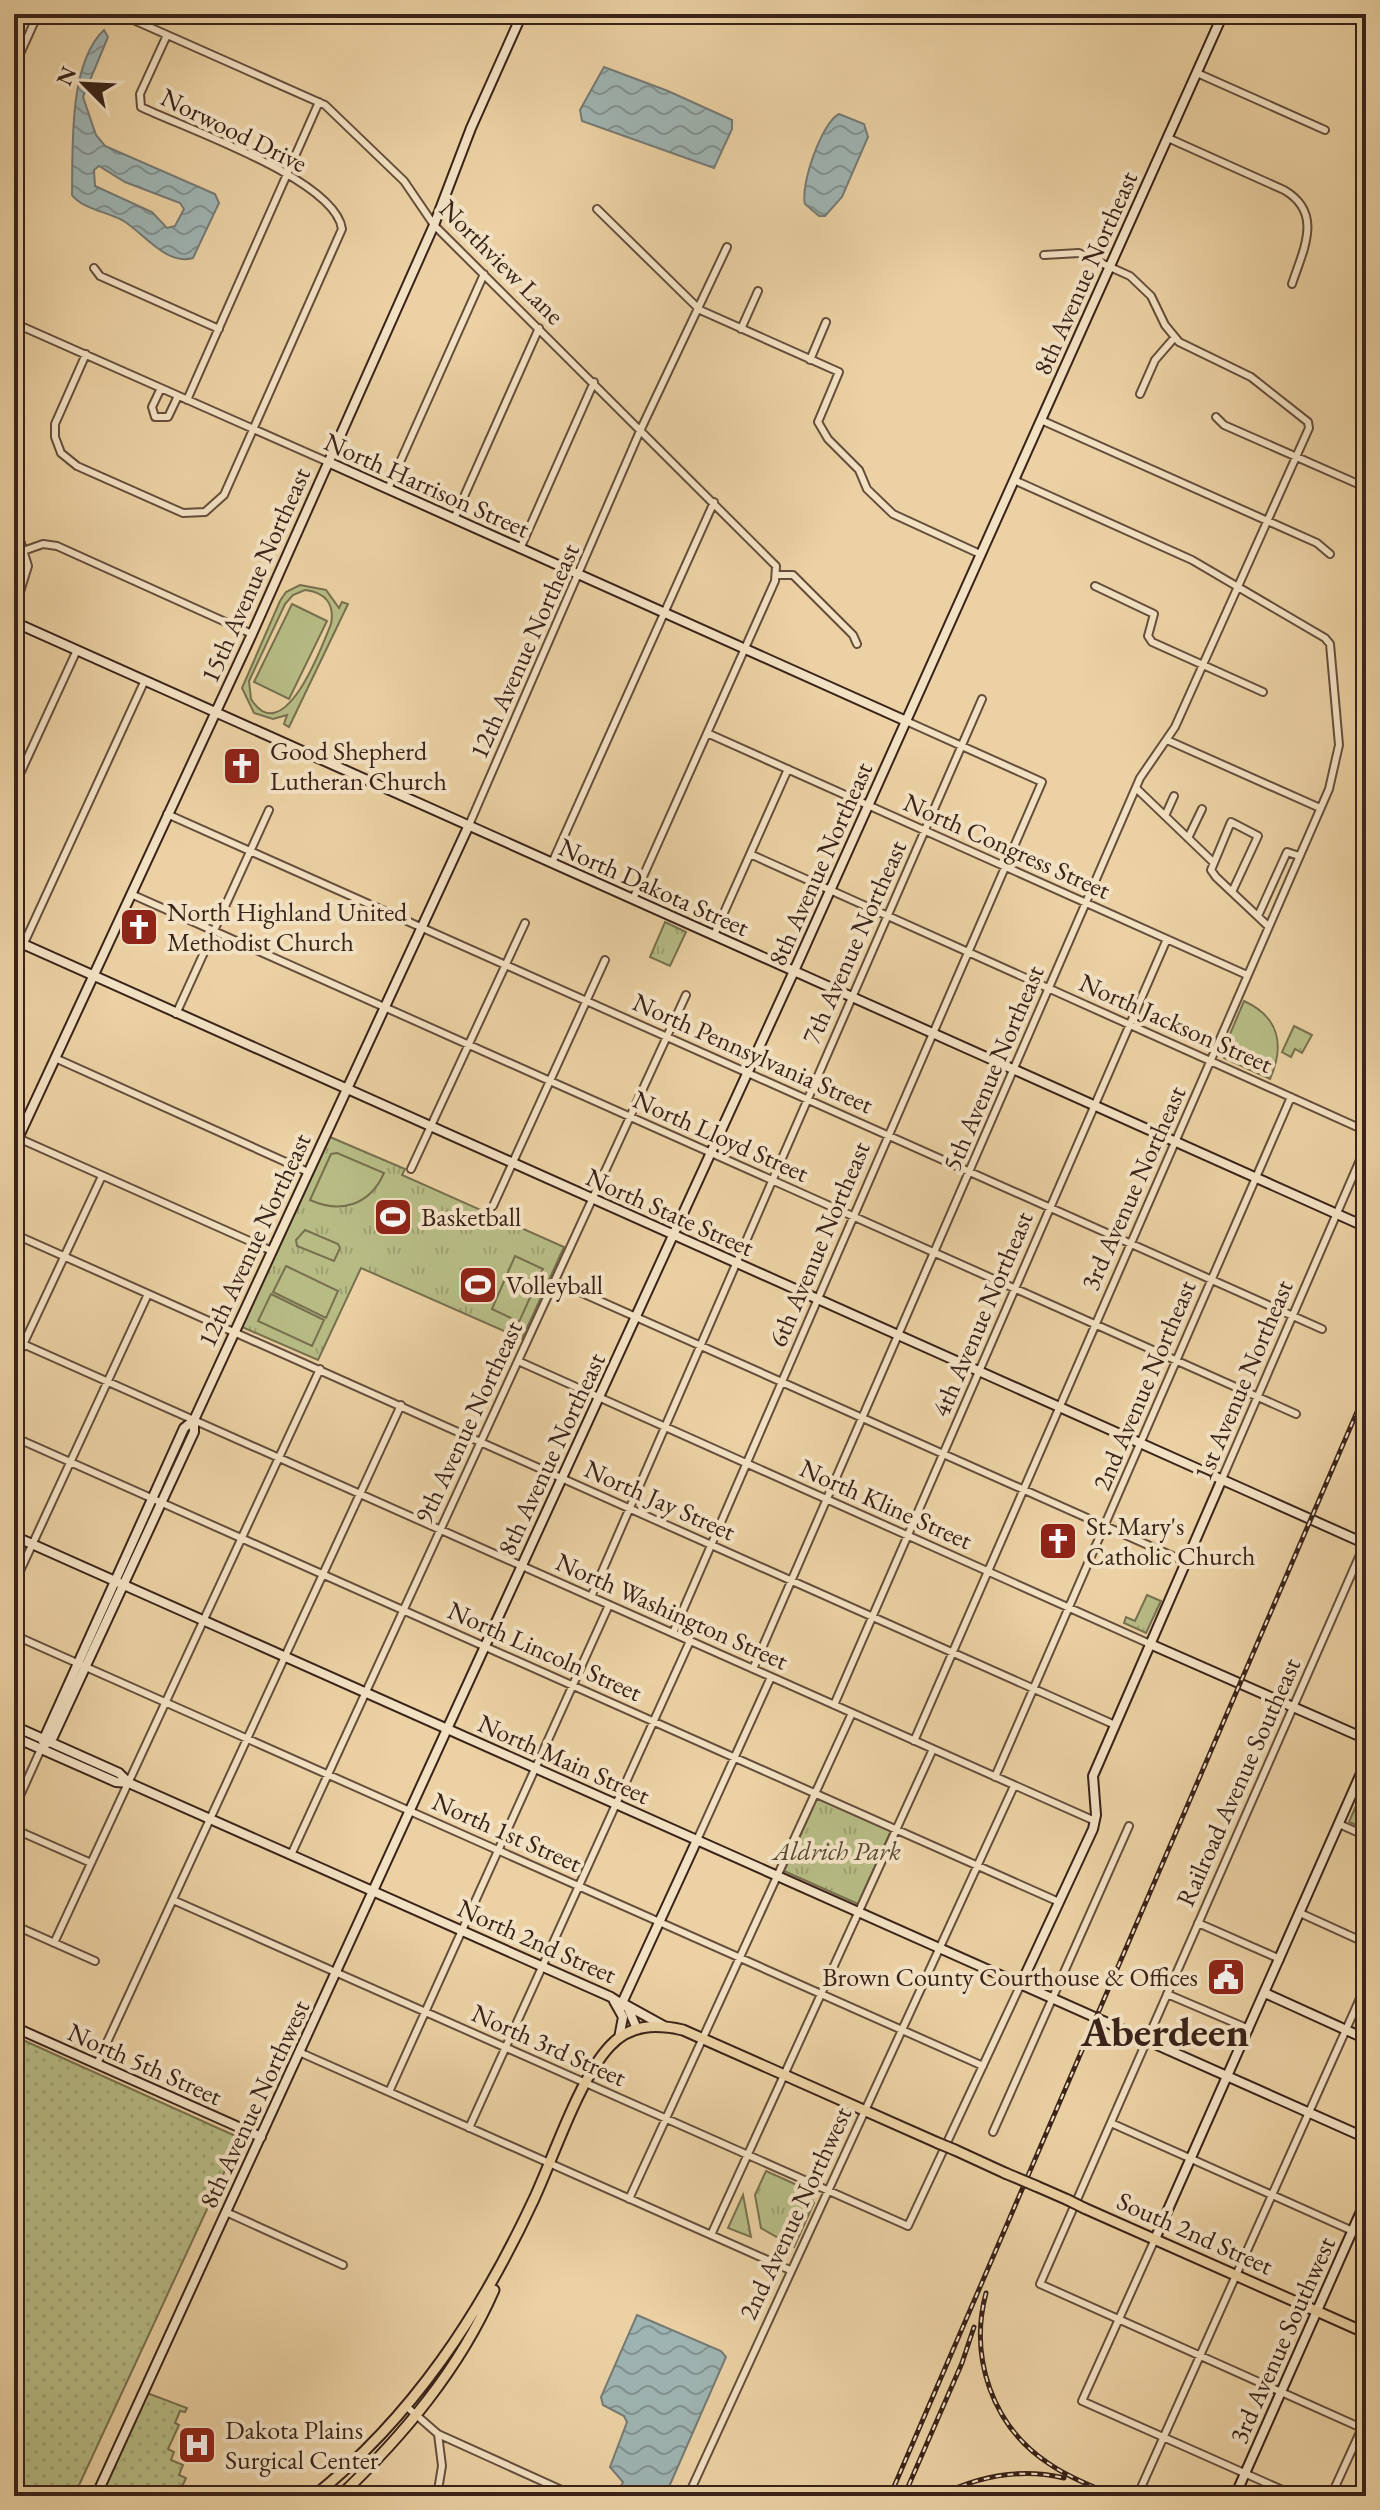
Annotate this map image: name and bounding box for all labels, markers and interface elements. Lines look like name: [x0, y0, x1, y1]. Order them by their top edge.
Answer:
north arrow: [44, 44, 124, 124]
text: N: [49, 62, 83, 90]
street label: Norwood Drive: [155, 80, 313, 180]
street label: 8th Avenue Northeast: [1025, 166, 1145, 380]
street label: Northview Lane: [432, 192, 572, 332]
street label: North Harrison Street: [319, 424, 535, 546]
street label: 15th Avenue Northeast: [192, 462, 318, 688]
street label: 12th Avenue Northeast: [461, 538, 587, 764]
place label: Good Shepherd Lutheran Church: [270, 734, 447, 798]
church icon: Good Shepherd Lutheran Church: [221, 745, 263, 787]
street label: 8th Avenue Northeast: [760, 757, 880, 971]
street label: North Congress Street: [898, 785, 1116, 907]
street label: North Dakota Street: [554, 830, 754, 944]
street label: 7th Avenue Northeast: [794, 835, 914, 1049]
place label: North Highland United Methodist Church: [167, 895, 408, 959]
church icon: North Highland United Methodist Church: [118, 906, 160, 948]
street label: 5th Avenue Northeast: [934, 960, 1052, 1176]
street label: North Jackson Street: [1074, 965, 1278, 1081]
street label: North Pennsylvania Street: [628, 985, 878, 1121]
street label: 3rd Avenue Northeast: [1073, 1081, 1193, 1295]
street label: North Lloyd Street: [628, 1082, 814, 1190]
street label: 12th Avenue Northeast: [190, 1128, 318, 1352]
street label: 6th Avenue Northeast: [760, 1136, 878, 1352]
street label: North State Street: [581, 1160, 759, 1264]
sports icon: Basketball: [372, 1196, 414, 1238]
place label: Basketball: [421, 1200, 521, 1234]
street label: 4th Avenue Northeast: [923, 1206, 1041, 1422]
sports icon: Volleyball: [457, 1264, 499, 1306]
place label: Volleyball: [506, 1268, 603, 1302]
street label: 1st Avenue Northeast: [1185, 1274, 1301, 1486]
street label: 2nd Avenue Northeast: [1084, 1275, 1204, 1495]
street label: 9th Avenue Northeast: [406, 1315, 530, 1529]
street label: 8th Avenue Northeast: [489, 1347, 613, 1561]
street label: North Kline Street: [794, 1451, 978, 1557]
street label: North Jay Street: [579, 1452, 741, 1548]
place label: St. Mary's Catholic Church: [1086, 1509, 1255, 1573]
church icon: St. Mary's Catholic Church: [1037, 1520, 1079, 1562]
street label: North Washington Street: [551, 1544, 793, 1678]
street label: North Lincoln Street: [443, 1593, 647, 1709]
street label: Railroad Avenue Southeast: [1168, 1652, 1308, 1912]
street label: North Main Street: [473, 1706, 655, 1812]
street label: North 1st Street: [427, 1784, 587, 1880]
park label: Aldrich Park: [771, 1834, 901, 1868]
street label: North 2nd Street: [452, 1891, 622, 1991]
public building icon: Brown County Courthouse & Offices: [1205, 1956, 1247, 1998]
place label: Brown County Courthouse & Offices: [822, 1960, 1198, 1994]
street label: 8th Avenue Northwest: [191, 1994, 317, 2214]
street label: North 3rd Street: [466, 1996, 632, 2094]
district label: Aberdeen: [1080, 2004, 1250, 2059]
street label: North 5th Street: [63, 2015, 227, 2113]
street label: 2nd Avenue Northwest: [731, 2101, 859, 2325]
street label: South 2nd Street: [1112, 2183, 1278, 2283]
street label: 3rd Avenue Southwest: [1221, 2231, 1343, 2449]
place label: Dakota Plains Surgical Center: [225, 2413, 379, 2477]
hospital icon: Dakota Plains Surgical Center: [176, 2424, 218, 2466]

